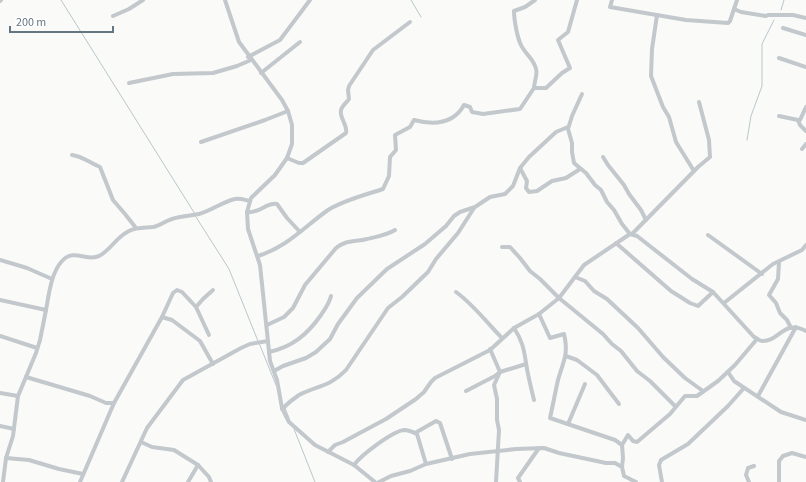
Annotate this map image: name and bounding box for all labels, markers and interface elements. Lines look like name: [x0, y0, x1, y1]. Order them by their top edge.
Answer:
scale bar: [10, 8, 113, 34]
text: 200 m: [16, 14, 46, 31]

